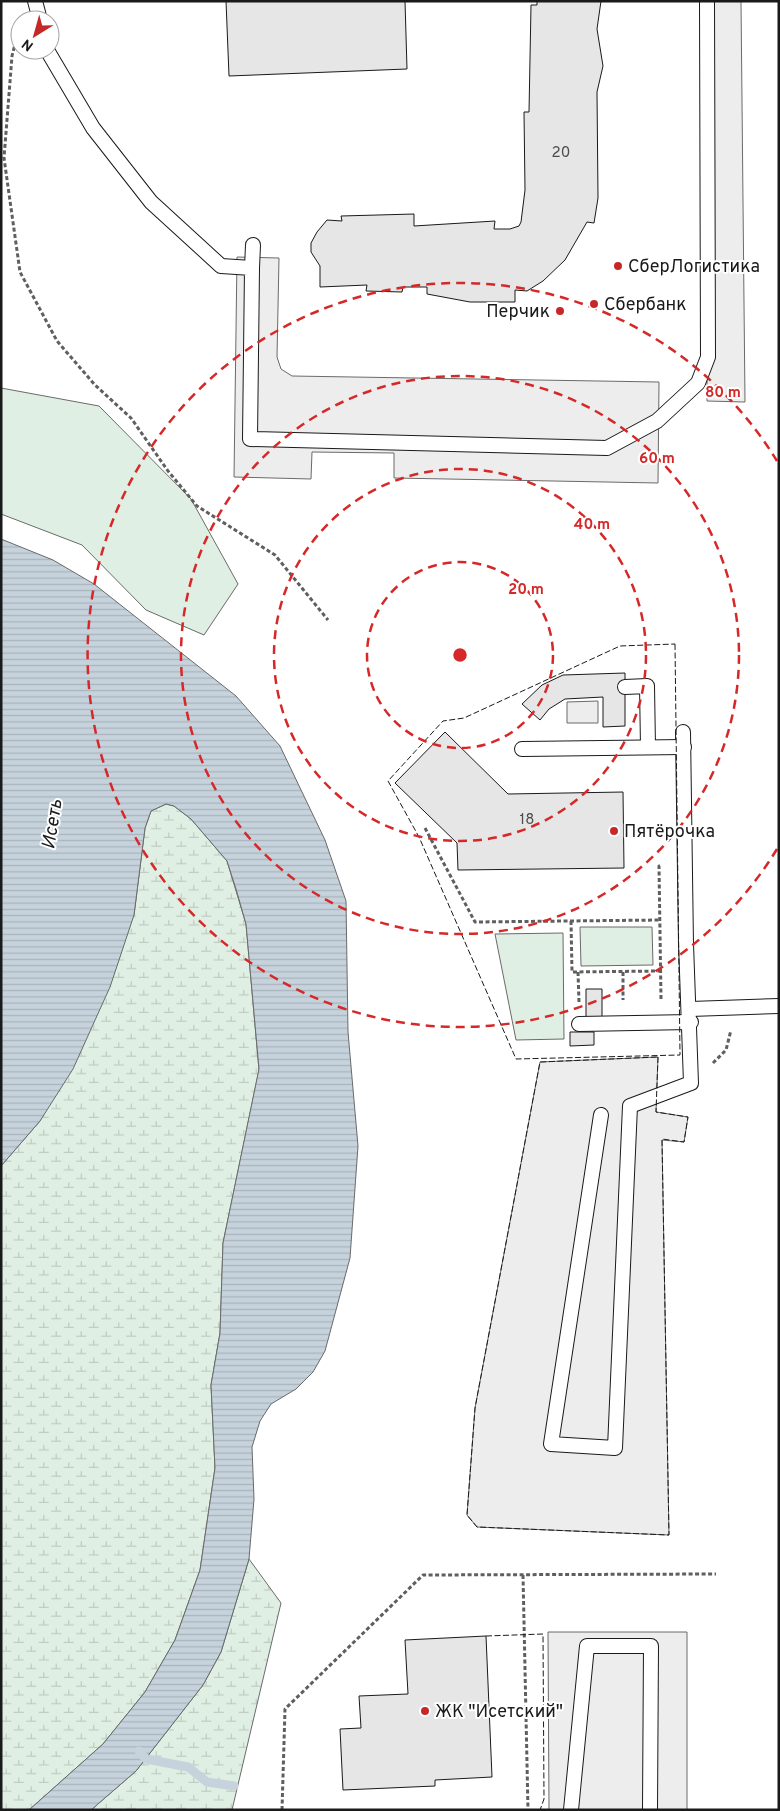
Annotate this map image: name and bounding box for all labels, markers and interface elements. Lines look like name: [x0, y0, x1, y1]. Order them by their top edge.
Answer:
north arrow: [10, 10, 60, 60]
text: N: [19, 34, 37, 54]
house number: 20: [552, 144, 570, 163]
place label: СберЛогистика: [628, 256, 760, 279]
marker: СберЛогистика: [612, 260, 624, 272]
place label: Сбербанк: [604, 294, 687, 317]
marker: Сбербанк: [588, 298, 600, 310]
place label: Перчик: [486, 301, 550, 324]
marker: Перчик: [554, 305, 566, 317]
text: 80 m: [705, 384, 741, 403]
text: 60 m: [639, 450, 675, 469]
text: 40 m: [574, 516, 610, 535]
text: 20 m: [508, 581, 544, 600]
centre of rings: [451, 646, 469, 664]
water label: Исеть: [37, 797, 69, 851]
house number: 18: [520, 811, 534, 830]
place label: Пятёрочка: [624, 821, 715, 844]
marker: Пятёрочка: [608, 825, 620, 837]
place label: ЖК "Исетский": [435, 1701, 563, 1724]
marker: ЖК "Исетский": [419, 1705, 431, 1717]

